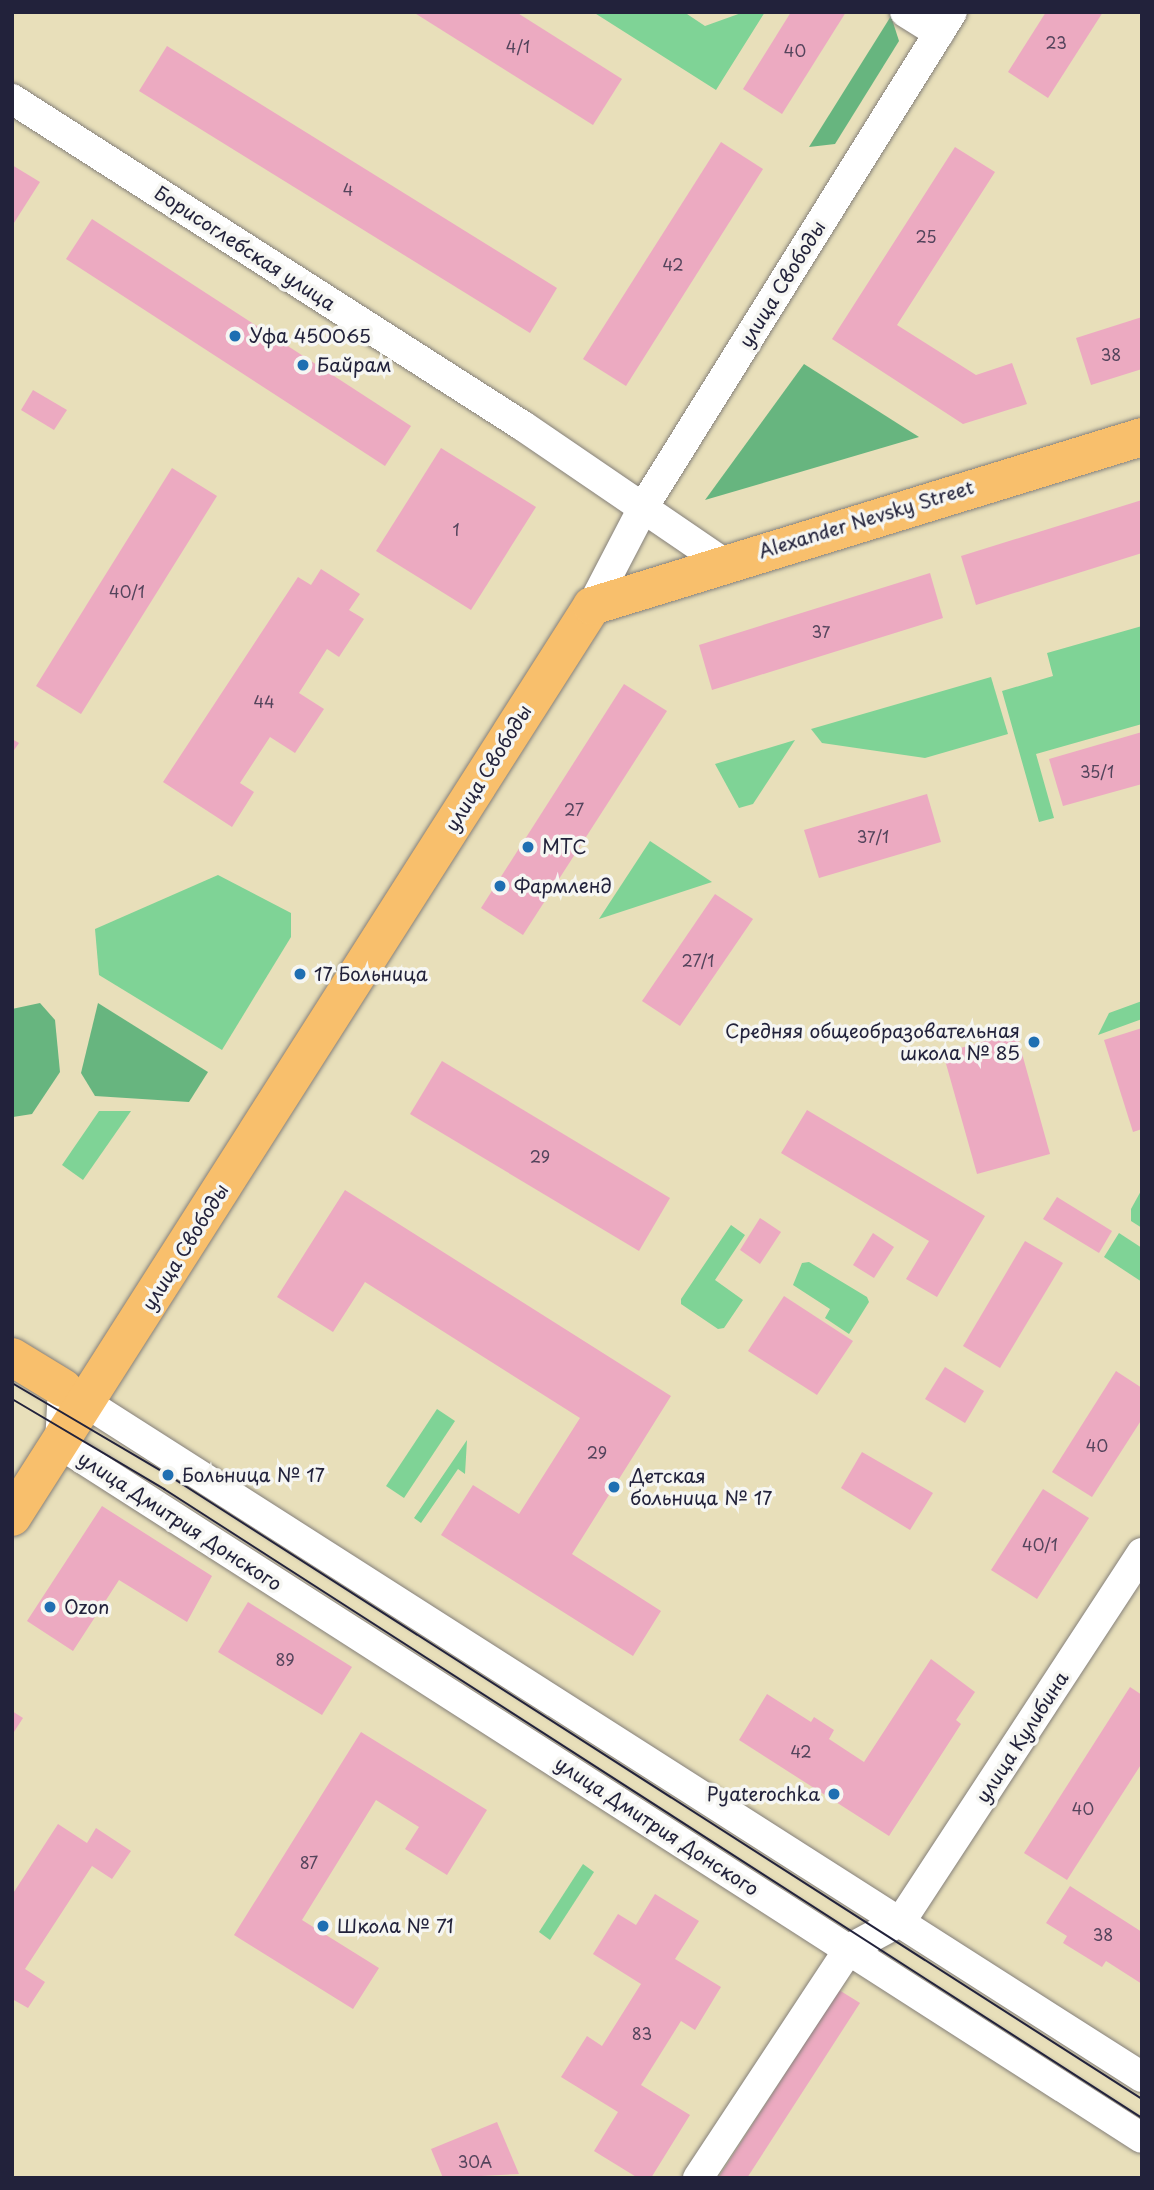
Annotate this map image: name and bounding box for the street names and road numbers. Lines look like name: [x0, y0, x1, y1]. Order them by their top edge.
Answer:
street label: Борисоглебская улица: [150, 181, 340, 315]
street label: улица Свободы: [734, 216, 830, 352]
street label: Alexander Nevsky Street: [754, 475, 978, 563]
street label: улица Свободы: [440, 700, 536, 836]
street label: улица Свободы: [137, 1179, 233, 1315]
street label: улица Дмитрия Донского: [73, 1446, 287, 1596]
street label: улица Кулибина: [971, 1667, 1073, 1807]
street label: улица Дмитрия Донского: [550, 1751, 764, 1901]

